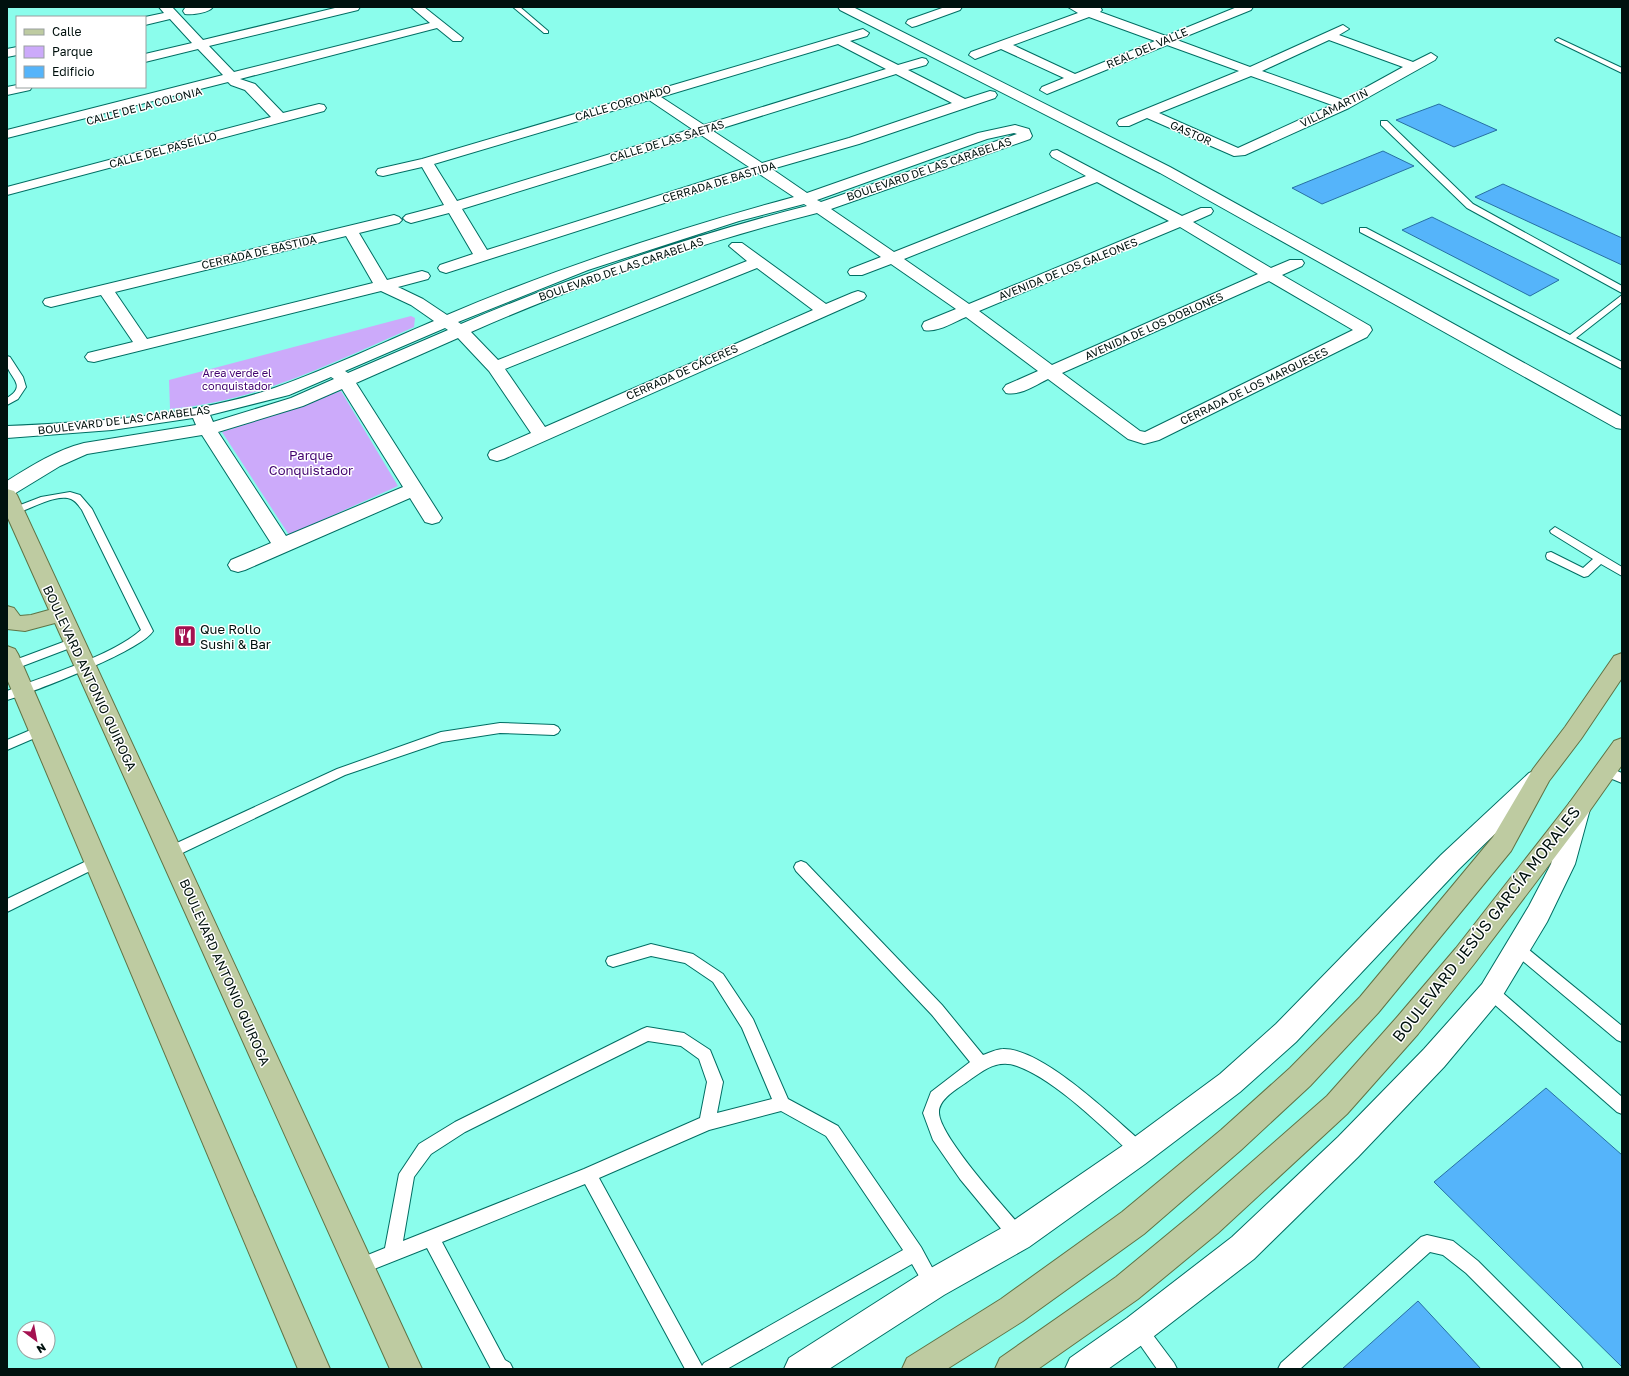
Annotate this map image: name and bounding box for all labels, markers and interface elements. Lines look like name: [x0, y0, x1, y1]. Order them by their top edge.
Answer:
legend: [16, 16, 146, 88]
text: Calle: [52, 24, 82, 39]
street label: REAL DEL VALLE: [1104, 24, 1190, 71]
text: Parque: [52, 44, 93, 59]
text: Edificio: [52, 64, 94, 79]
street label: CALLE CORONADO: [573, 82, 672, 123]
street label: CALLE DE LA COLONIA: [85, 84, 204, 127]
street label: VILLAMARTIN: [1298, 86, 1370, 130]
street label: CALLE DE LAS SAETAS: [608, 117, 726, 164]
street label: GASTOR: [1168, 118, 1214, 147]
street label: CALLE DEL PASEÍLLO: [108, 129, 218, 170]
street label: BOULEVARD DE LAS CARABELAS: [845, 134, 1013, 203]
street label: CERRADA DE BASTIDA: [661, 158, 778, 205]
street label: CERRADA DE BASTIDA: [200, 232, 318, 271]
street label: BOULEVARD DE LAS CARABELAS: [537, 234, 705, 303]
street label: AVENIDA DE LOS GALEONES: [996, 235, 1139, 302]
street label: AVENIDA DE LOS DOBLONES: [1083, 289, 1225, 362]
street label: CERRADA DE CÁCERES: [624, 341, 740, 402]
street label: CERRADA DE LOS MARQUESES: [1178, 344, 1330, 427]
park label: Area verde el conquistador: [202, 366, 273, 392]
street label: BOULEVARD DE LAS CARABELAS: [37, 402, 211, 437]
park label: Parque Conquistador: [269, 447, 353, 478]
street label: BOULEVARD ANTONIO QUIROGA: [40, 583, 140, 774]
place label: Que Rollo Sushi & Bar: [200, 621, 271, 652]
restaurant icon: Que Rollo Sushi & Bar: [172, 623, 198, 649]
street label: BOULEVARD JESÚS GARCÍA MORALES: [1388, 802, 1584, 1046]
street label: BOULEVARD ANTONIO QUIROGA: [176, 876, 274, 1068]
north arrow: [16, 1320, 56, 1360]
text: N: [35, 1341, 49, 1357]

